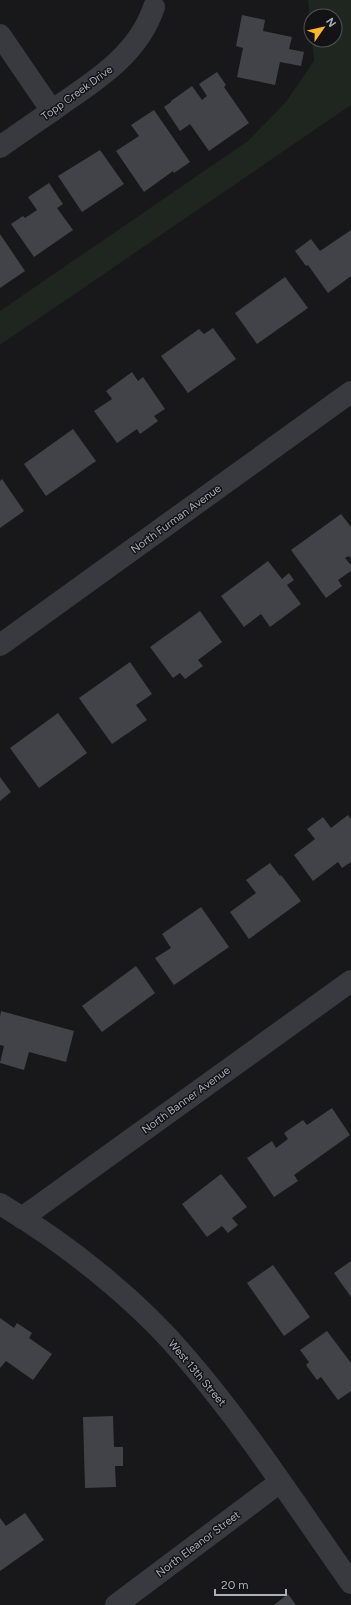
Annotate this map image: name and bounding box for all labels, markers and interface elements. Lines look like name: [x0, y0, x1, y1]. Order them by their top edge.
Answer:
north arrow: [303, 8, 343, 48]
text: N: [323, 16, 339, 30]
street label: Topp Creek Drive: [39, 63, 115, 123]
street label: North Furman Avenue: [128, 482, 224, 556]
street label: North Banner Avenue: [139, 1064, 233, 1136]
street label: West 13th Street: [166, 1337, 228, 1409]
street label: North Eleanor Street: [153, 1508, 243, 1580]
scale bar: [215, 1571, 286, 1597]
text: 20 m: [221, 1578, 249, 1592]

